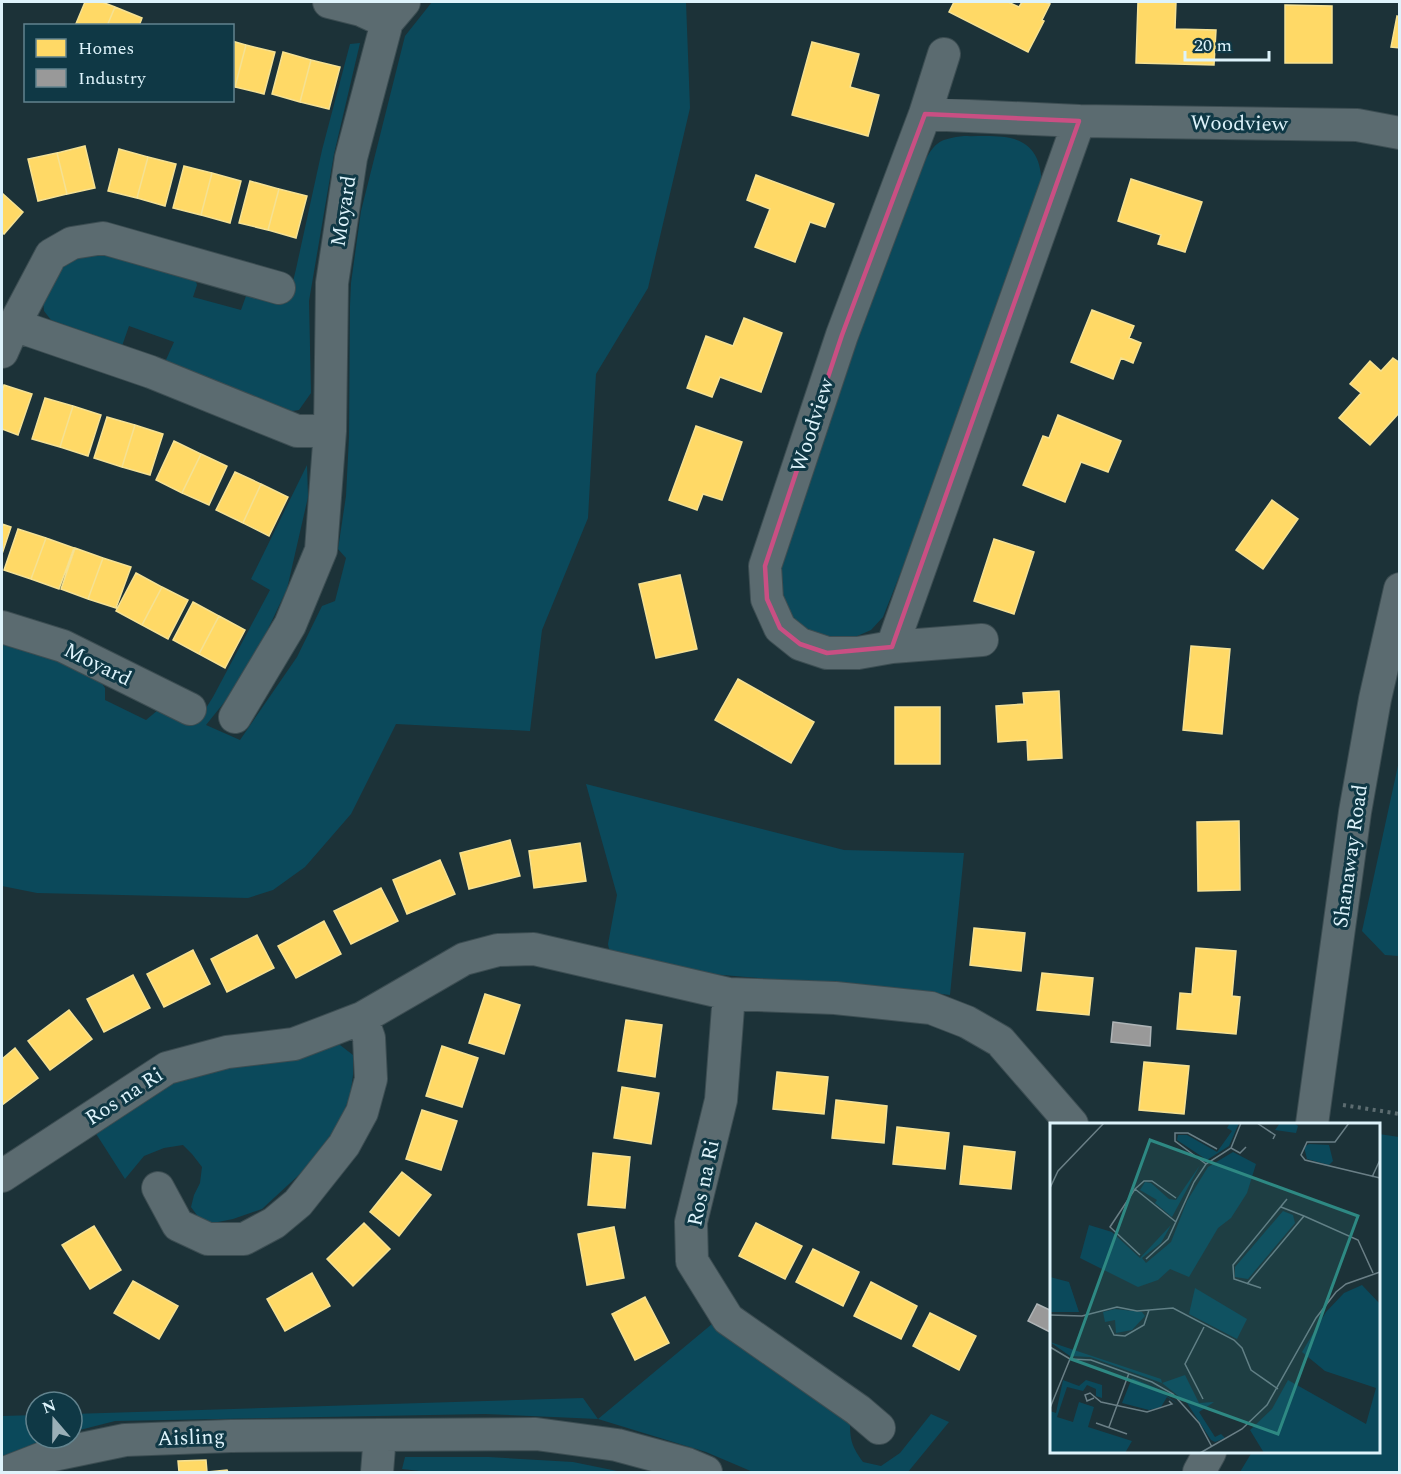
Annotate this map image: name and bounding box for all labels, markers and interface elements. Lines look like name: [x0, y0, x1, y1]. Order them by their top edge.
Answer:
legend: [24, 24, 234, 102]
scale bar: [1185, 24, 1269, 62]
text: 20 m: [1194, 32, 1232, 59]
text: Homes: [78, 35, 134, 62]
text: Industry: [78, 65, 147, 92]
street label: Woodview: [1190, 107, 1289, 141]
street label: Moyard: [323, 173, 365, 249]
street label: Woodview: [783, 373, 844, 477]
street label: Moyard: [58, 635, 137, 695]
street label: Shanaway Road: [1325, 782, 1377, 930]
street label: Ros na Ri: [79, 1060, 170, 1134]
inset map: [1050, 1123, 1380, 1453]
street label: Ros na Ri: [679, 1137, 729, 1229]
north arrow: [24, 1390, 84, 1450]
text: N: [39, 1393, 59, 1420]
street label: Aisling: [157, 1421, 225, 1455]

